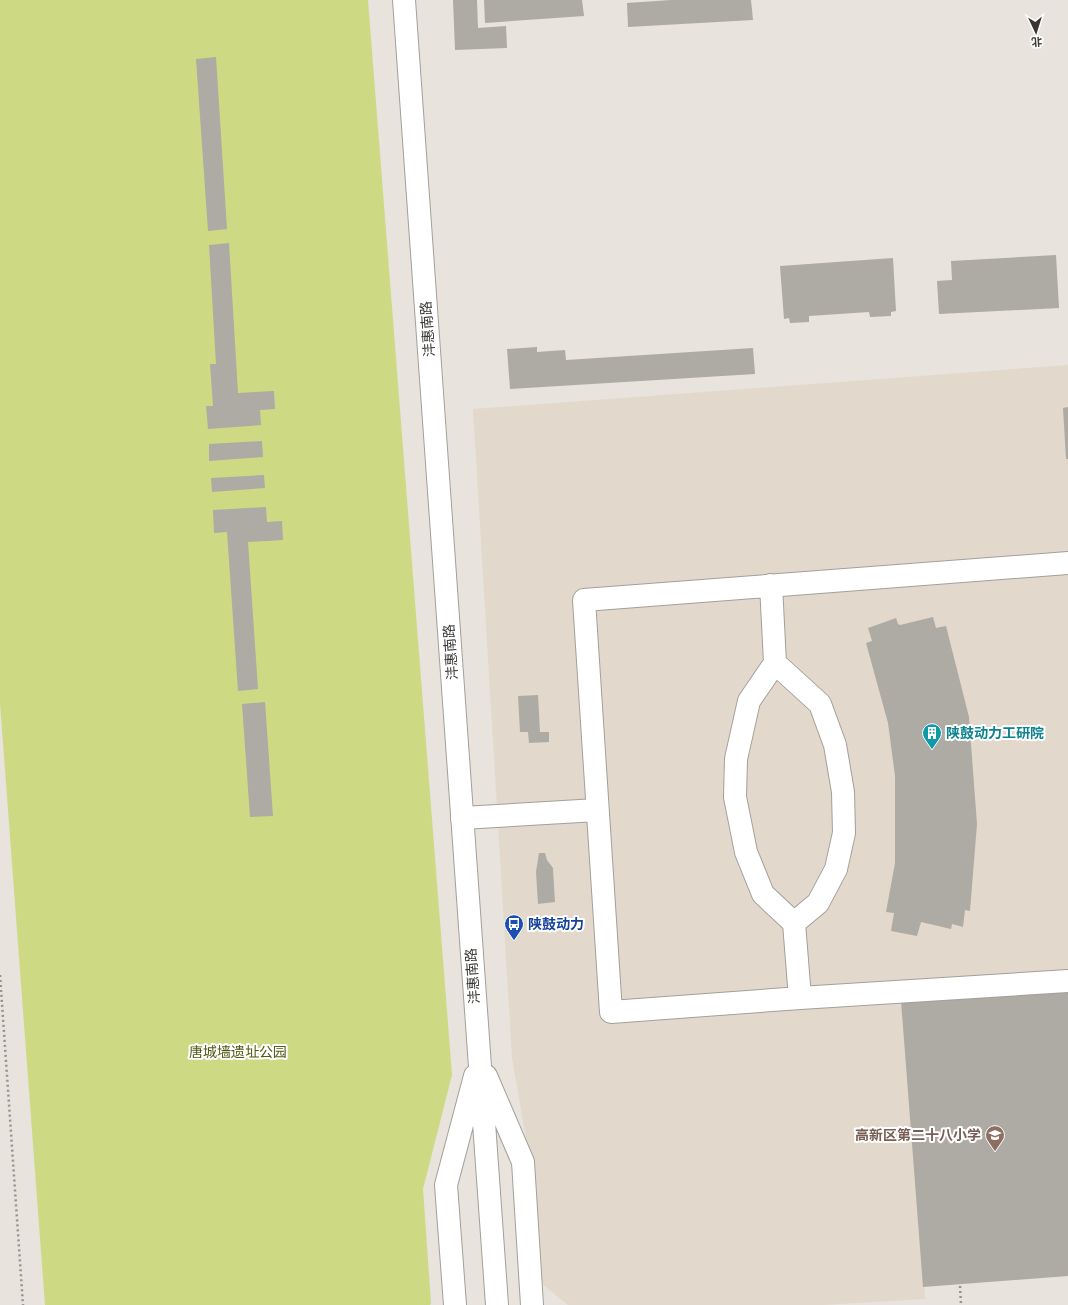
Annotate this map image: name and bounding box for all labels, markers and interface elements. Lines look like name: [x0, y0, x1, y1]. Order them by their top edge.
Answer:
north arrow: [1016, 12, 1056, 52]
text: 北: [1031, 35, 1043, 48]
street label: 沣惠南路: [418, 300, 438, 358]
street label: 沣惠南路: [441, 623, 461, 681]
building icon: 陕鼓动力工研院: [921, 722, 943, 750]
place label: 陕鼓动力工研院: [946, 725, 1044, 742]
bus stop icon: 陕鼓动力: [503, 913, 525, 941]
place label: 陕鼓动力: [528, 916, 584, 933]
street label: 沣惠南路: [463, 947, 483, 1005]
park label: 唐城墙遗址公园: [189, 1044, 287, 1061]
school or university icon: 高新区第二十八小学: [984, 1124, 1006, 1152]
place label: 高新区第二十八小学: [855, 1127, 981, 1144]

